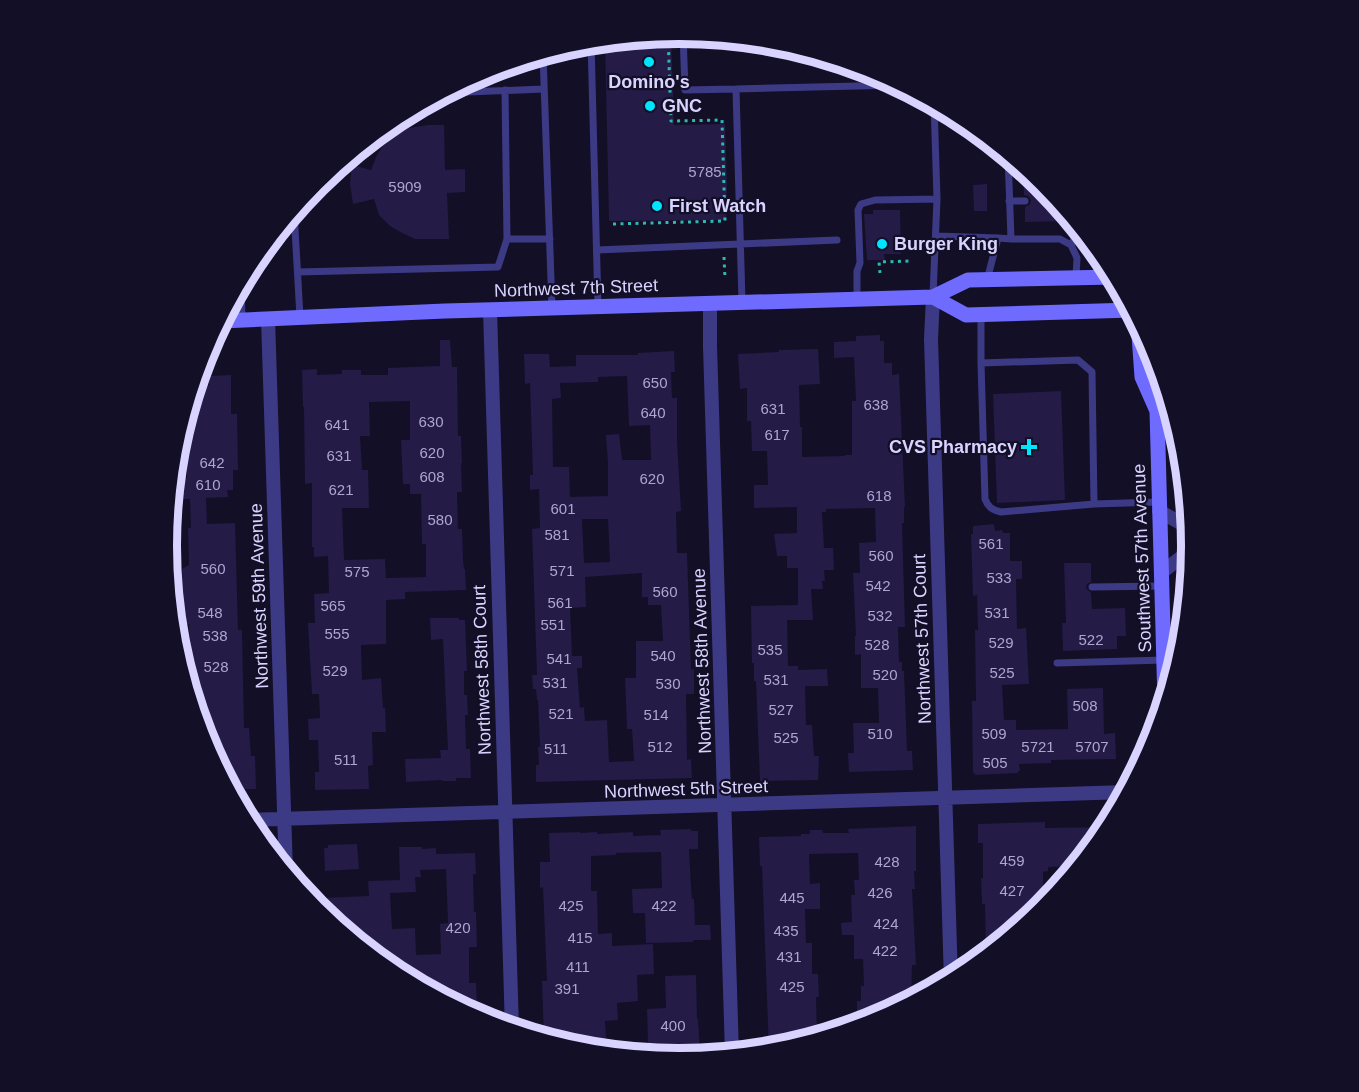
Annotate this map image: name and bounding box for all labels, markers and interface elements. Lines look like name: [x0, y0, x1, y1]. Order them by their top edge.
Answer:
marker: Domino's: [642, 55, 656, 69]
place label: Domino's: [608, 72, 690, 92]
place label: GNC: [662, 96, 702, 116]
marker: GNC: [643, 99, 657, 113]
house number: 5785: [688, 163, 722, 180]
house number: 5909: [388, 178, 422, 195]
place label: First Watch: [669, 196, 766, 216]
marker: First Watch: [650, 199, 664, 213]
place label: Burger King: [894, 234, 998, 254]
marker: Burger King: [875, 237, 889, 251]
street label: Northwest 7th Street: [494, 275, 658, 301]
house number: 650: [642, 374, 668, 391]
house number: 638: [863, 396, 889, 413]
house number: 631: [760, 400, 786, 417]
house number: 640: [640, 404, 666, 421]
house number: 630: [418, 413, 444, 430]
house number: 641: [324, 416, 350, 433]
house number: 617: [764, 426, 790, 443]
place label: CVS Pharmacy: [889, 437, 1017, 457]
marker: CVS Pharmacy: [1022, 440, 1036, 454]
house number: 620: [419, 444, 445, 461]
house number: 631: [326, 447, 352, 464]
house number: 642: [199, 454, 225, 471]
street label: Southwest 57th Avenue: [1129, 463, 1155, 653]
house number: 608: [419, 468, 445, 485]
house number: 620: [639, 470, 665, 487]
house number: 610: [195, 476, 221, 493]
house number: 621: [328, 481, 354, 498]
house number: 618: [866, 487, 892, 504]
house number: 601: [550, 500, 576, 517]
street label: Northwest 59th Avenue: [246, 503, 272, 689]
house number: 580: [427, 511, 453, 528]
house number: 581: [544, 526, 570, 543]
house number: 561: [978, 535, 1004, 552]
house number: 560: [868, 547, 894, 564]
street label: Northwest 57th Court: [909, 554, 935, 724]
house number: 560: [200, 560, 226, 577]
house number: 571: [549, 562, 575, 579]
house number: 575: [344, 563, 370, 580]
street label: Northwest 58th Avenue: [689, 568, 715, 754]
house number: 533: [986, 569, 1012, 586]
house number: 542: [865, 577, 891, 594]
house number: 560: [652, 583, 678, 600]
street label: Northwest 58th Court: [469, 585, 495, 755]
house number: 561: [547, 594, 573, 611]
house number: 565: [320, 597, 346, 614]
house number: 548: [197, 604, 223, 621]
house number: 531: [984, 604, 1010, 621]
house number: 532: [867, 607, 893, 624]
house number: 551: [540, 616, 566, 633]
house number: 555: [324, 625, 350, 642]
house number: 538: [202, 627, 228, 644]
house number: 522: [1078, 631, 1104, 648]
house number: 529: [988, 634, 1014, 651]
house number: 528: [864, 636, 890, 653]
house number: 535: [757, 641, 783, 658]
house number: 540: [650, 647, 676, 664]
house number: 541: [546, 650, 572, 667]
house number: 528: [203, 658, 229, 675]
house number: 529: [322, 662, 348, 679]
house number: 525: [989, 664, 1015, 681]
house number: 520: [872, 666, 898, 683]
house number: 531: [763, 671, 789, 688]
house number: 531: [542, 674, 568, 691]
house number: 530: [655, 675, 681, 692]
house number: 508: [1072, 697, 1098, 714]
house number: 527: [768, 701, 794, 718]
house number: 521: [548, 705, 574, 722]
house number: 514: [643, 706, 669, 723]
house number: 510: [867, 725, 893, 742]
house number: 509: [981, 725, 1007, 742]
house number: 525: [773, 729, 799, 746]
house number: 512: [647, 738, 673, 755]
house number: 5721: [1021, 738, 1055, 755]
house number: 5707: [1075, 738, 1109, 755]
house number: 511: [544, 740, 568, 757]
house number: 511: [334, 751, 358, 768]
house number: 505: [982, 754, 1008, 771]
street label: Northwest 5th Street: [604, 776, 768, 802]
house number: 459: [999, 852, 1025, 869]
house number: 428: [874, 853, 900, 870]
house number: 427: [999, 882, 1025, 899]
house number: 426: [867, 884, 893, 901]
house number: 445: [779, 889, 805, 906]
house number: 425: [558, 897, 584, 914]
house number: 422: [651, 897, 677, 914]
house number: 424: [873, 915, 899, 932]
house number: 420: [445, 919, 471, 936]
house number: 435: [773, 922, 799, 939]
house number: 415: [567, 929, 593, 946]
house number: 422: [872, 942, 898, 959]
house number: 431: [776, 948, 802, 965]
house number: 411: [566, 958, 590, 975]
house number: 425: [779, 978, 805, 995]
house number: 391: [554, 980, 580, 997]
house number: 400: [660, 1017, 686, 1034]

